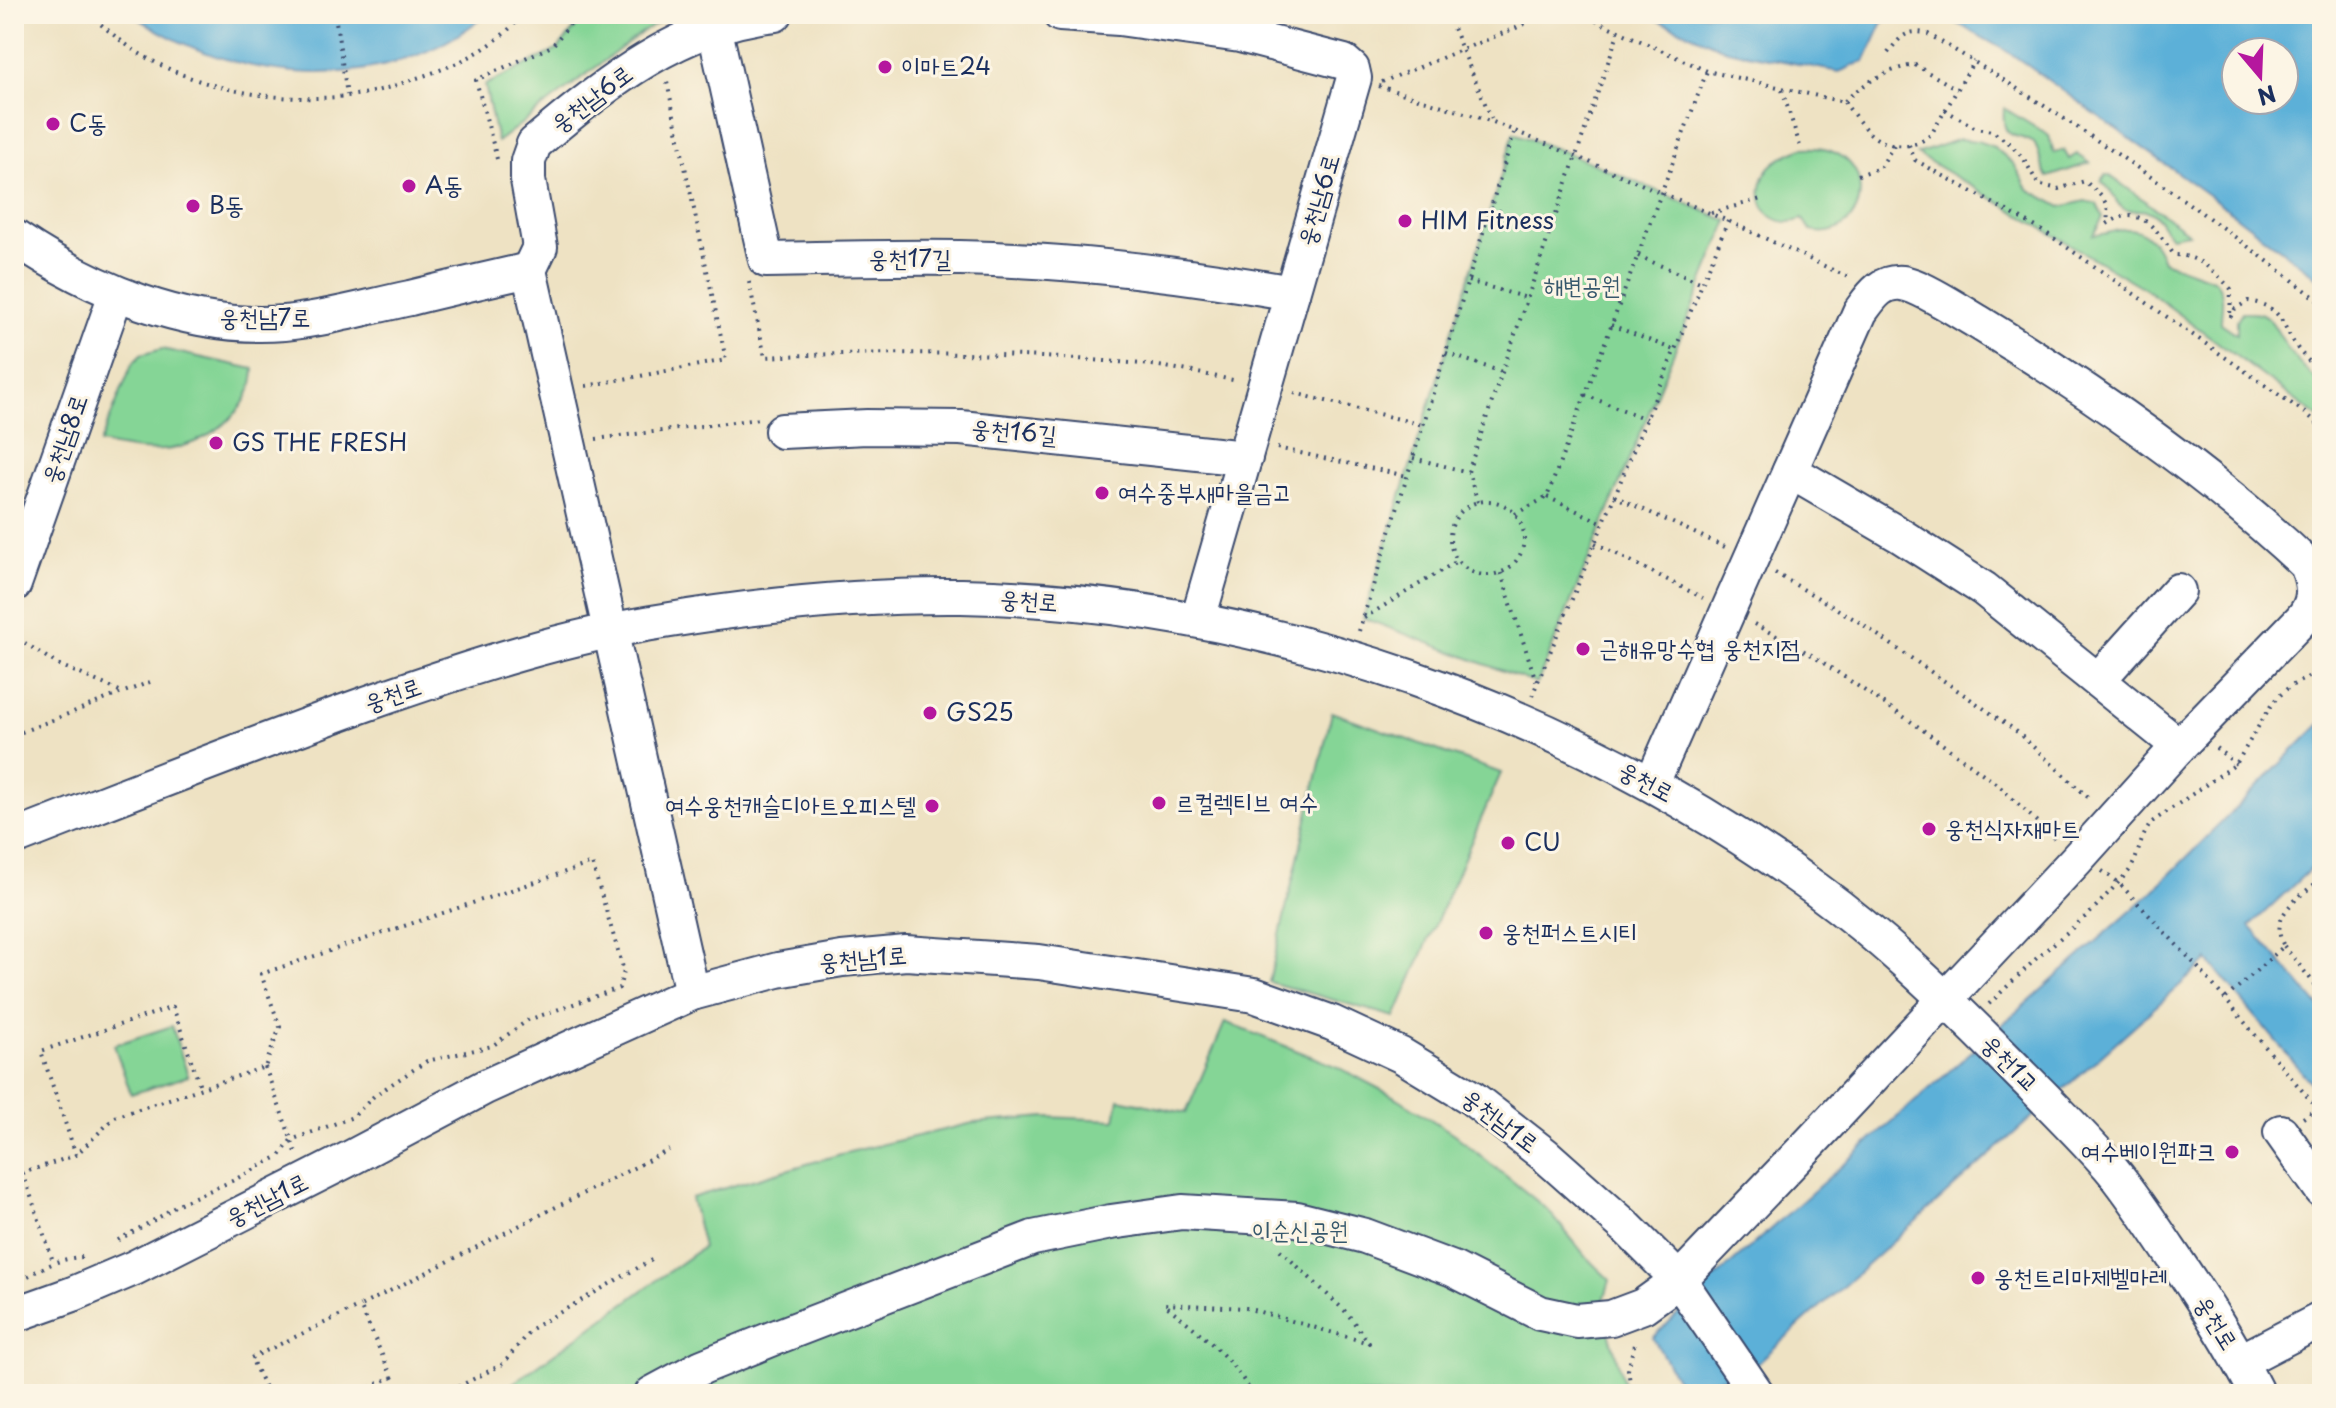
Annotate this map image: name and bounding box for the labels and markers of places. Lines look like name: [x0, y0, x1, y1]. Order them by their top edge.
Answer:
place label: 이마트24: [901, 47, 991, 83]
marker: 이마트24: [876, 58, 894, 76]
place label: C동: [69, 104, 107, 140]
marker: C동: [44, 115, 62, 133]
place label: A동: [425, 166, 463, 202]
marker: A동: [400, 177, 418, 195]
place label: B동: [209, 186, 244, 222]
marker: B동: [184, 197, 202, 215]
place label: HIM Fitness: [1421, 201, 1554, 237]
marker: HIM Fitness: [1396, 212, 1414, 230]
place label: GS THE FRESH: [232, 423, 407, 459]
marker: GS THE FRESH: [207, 434, 225, 452]
place label: 여수중부새마을금고: [1118, 473, 1292, 509]
marker: 여수중부새마을금고: [1093, 484, 1111, 502]
place label: 근해유망수협 웅천지점: [1599, 629, 1800, 665]
marker: 근해유망수협 웅천지점: [1574, 640, 1592, 658]
place label: GS25: [946, 693, 1014, 729]
marker: GS25: [921, 704, 939, 722]
place label: 르컬렉티브 여수: [1175, 783, 1318, 819]
place label: 여수웅천캐슬디아트오피스텔: [665, 786, 916, 822]
marker: 르컬렉티브 여수: [1150, 794, 1168, 812]
marker: 여수웅천캐슬디아트오피스텔: [923, 797, 941, 815]
place label: 웅천식자재마트: [1945, 809, 2080, 845]
marker: 웅천식자재마트: [1920, 820, 1938, 838]
place label: CU: [1524, 823, 1561, 859]
marker: CU: [1499, 834, 1517, 852]
place label: 웅천퍼스트시티: [1502, 913, 1637, 949]
marker: 웅천퍼스트시티: [1477, 924, 1495, 942]
place label: 여수베이원파크: [2081, 1132, 2216, 1168]
marker: 여수베이원파크: [2223, 1143, 2241, 1161]
place label: 웅천트리마제벨마레: [1994, 1258, 2168, 1294]
marker: 웅천트리마제벨마레: [1969, 1269, 1987, 1287]

